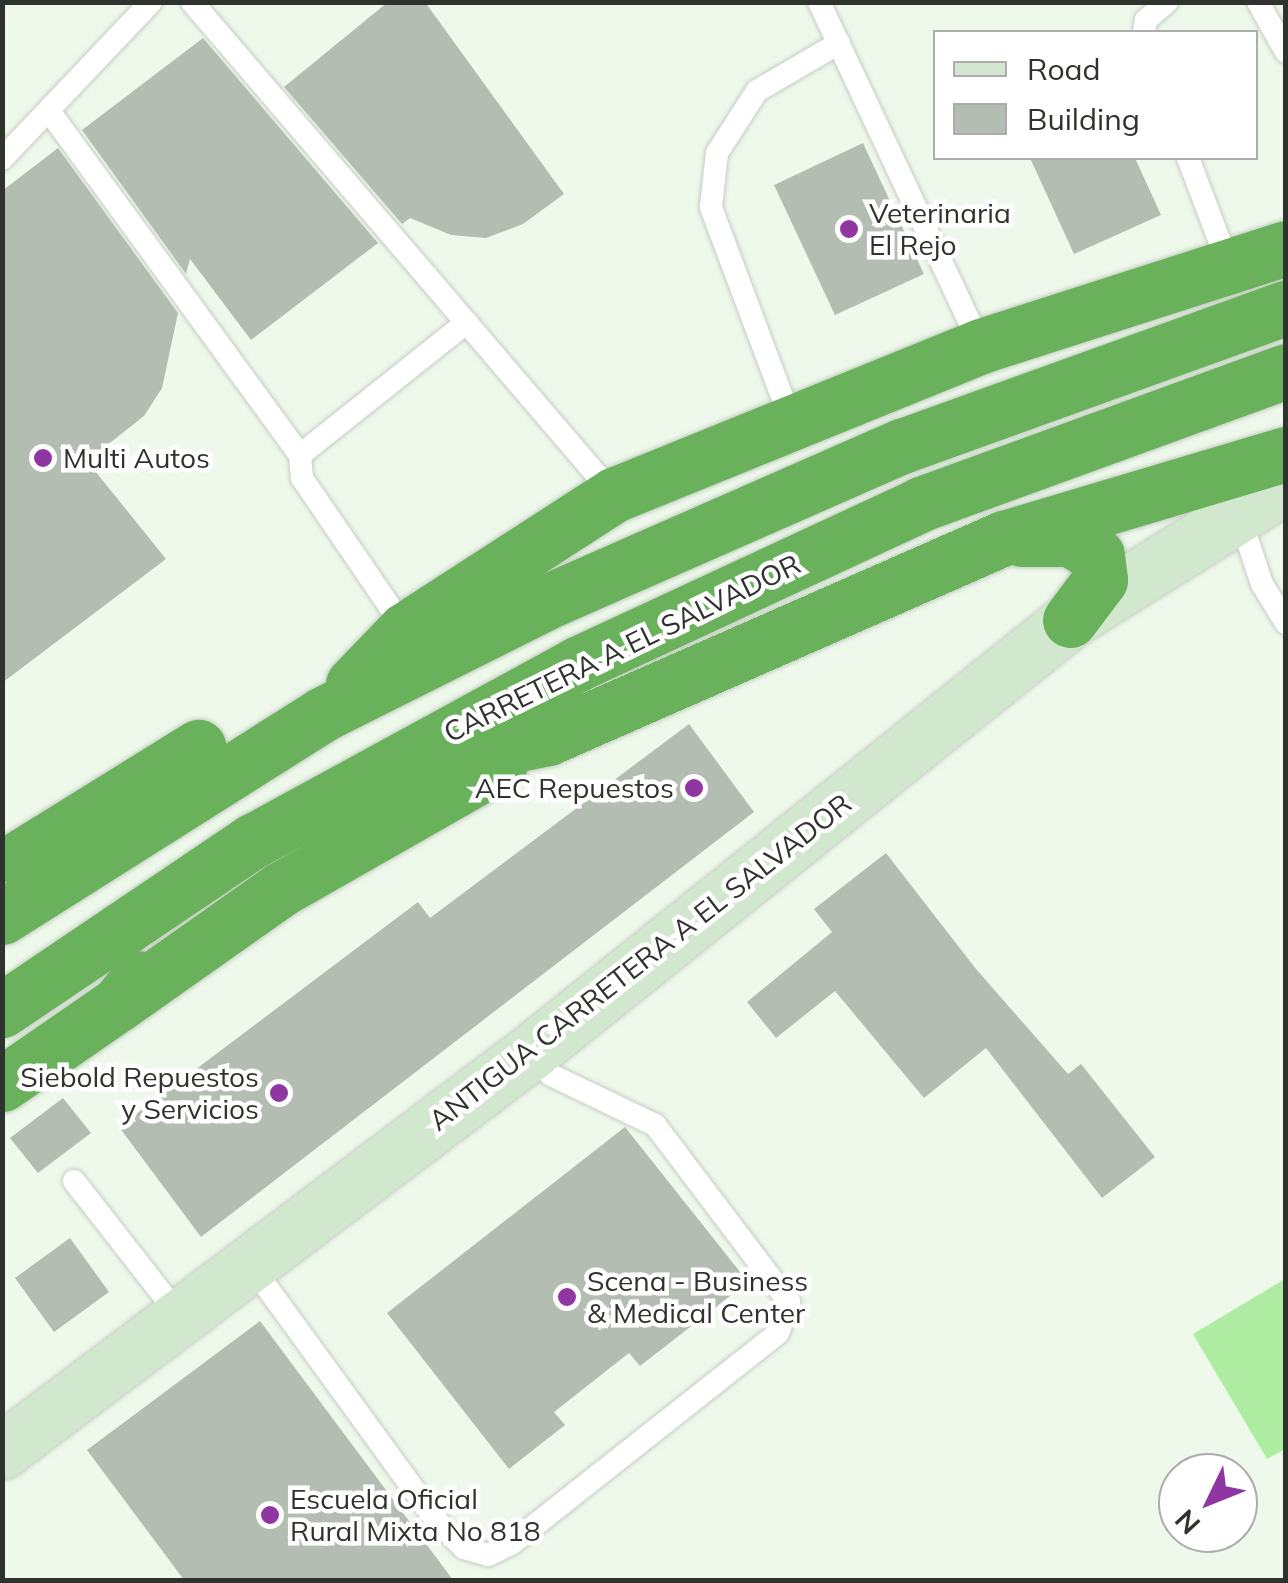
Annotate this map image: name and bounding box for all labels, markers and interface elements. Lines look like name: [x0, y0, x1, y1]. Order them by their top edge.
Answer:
legend: [933, 30, 1258, 160]
text: Road: [1027, 50, 1101, 88]
text: Building: [1027, 100, 1140, 138]
place label: Veterinaria El Rejo: [869, 196, 1011, 262]
marker: Veterinaria El Rejo: [838, 218, 860, 240]
place label: Multi Autos: [63, 441, 210, 475]
marker: Multi Autos: [32, 447, 54, 469]
street label: CARRETERA A EL SALVADOR: [438, 547, 806, 749]
place label: AEC Repuestos: [475, 771, 674, 805]
marker: AEC Repuestos: [683, 777, 705, 799]
street label: ANTIGUA CARRETERA A EL SALVADOR: [422, 787, 858, 1137]
place label: Siebold Repuestos y Servicios: [20, 1060, 259, 1126]
marker: Siebold Repuestos y Servicios: [268, 1082, 290, 1104]
place label: Scena - Business & Medical Center: [587, 1264, 808, 1330]
marker: Scena - Business & Medical Center: [556, 1286, 578, 1308]
north arrow: [1158, 1453, 1258, 1553]
place label: Escuela Oficial Rural Mixta No 818: [290, 1482, 541, 1548]
text: N: [1167, 1503, 1207, 1542]
marker: Escuela Oficial Rural Mixta No 818: [259, 1504, 281, 1526]

